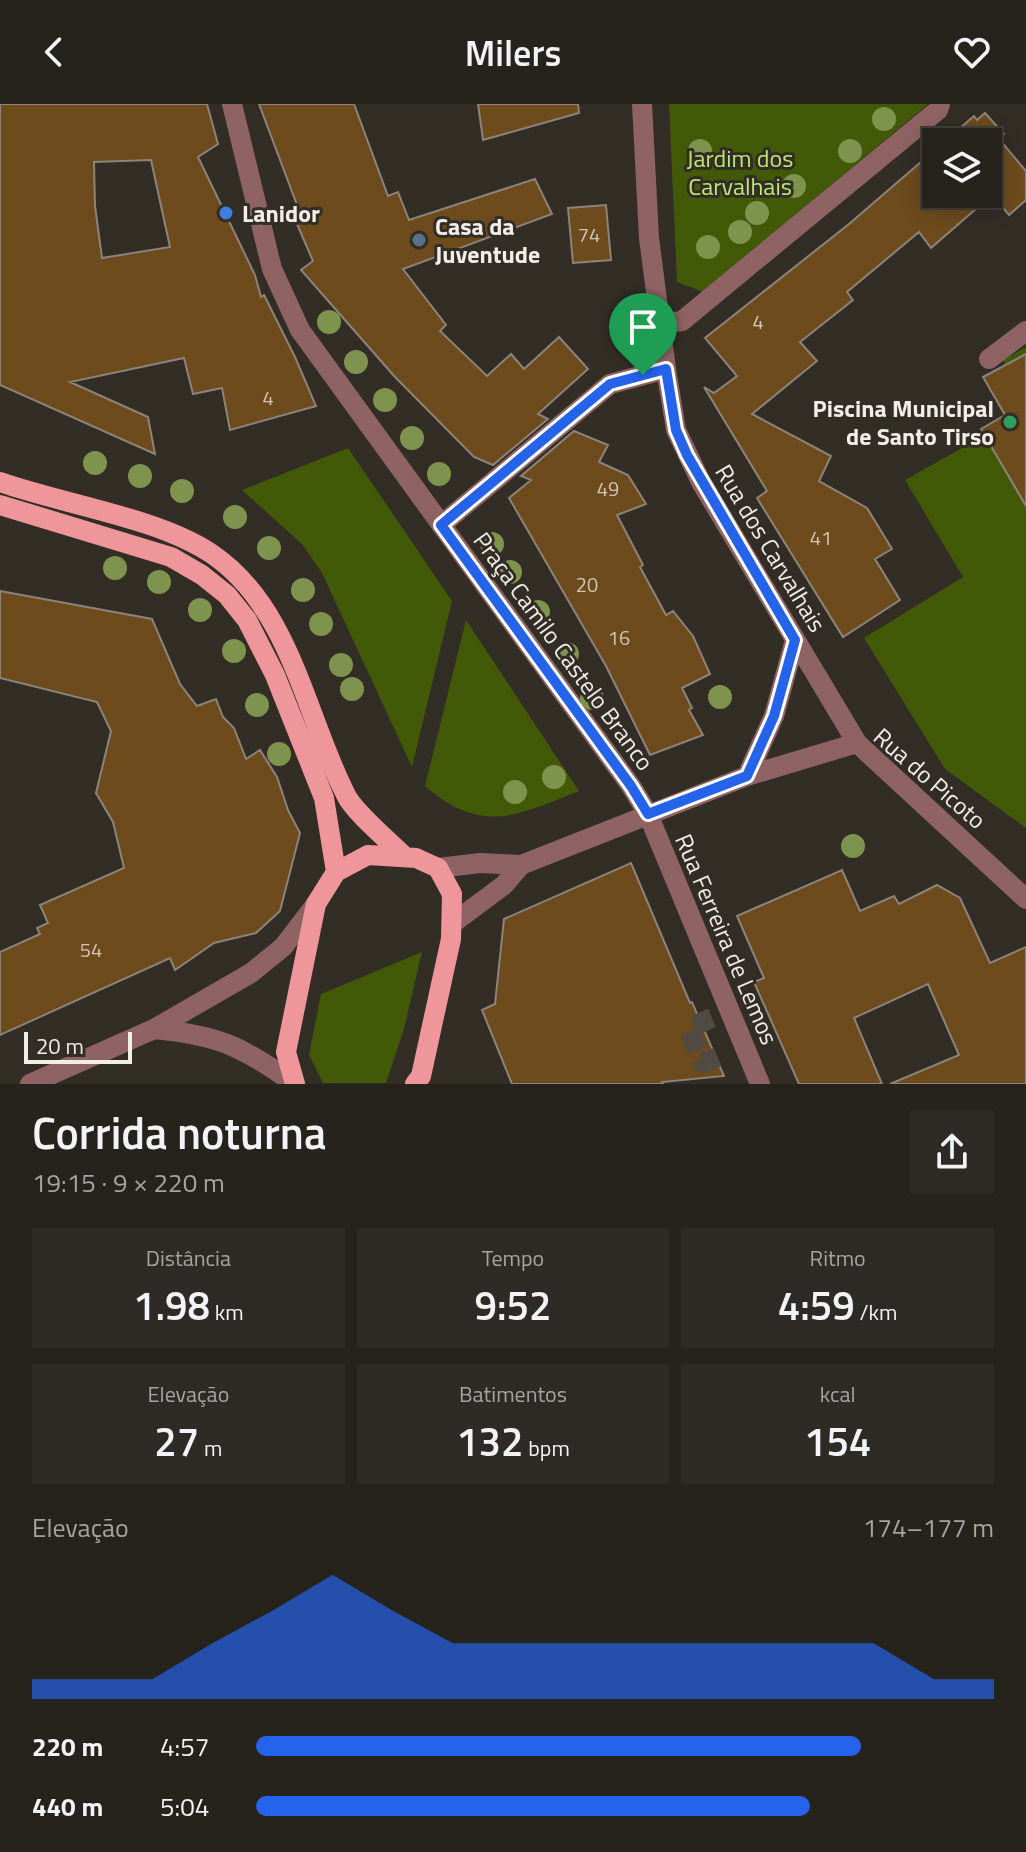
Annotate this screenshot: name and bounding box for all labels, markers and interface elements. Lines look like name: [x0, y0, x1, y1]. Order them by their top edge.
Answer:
text: Milers: [465, 25, 561, 80]
icon: back: [32, 30, 76, 74]
icon: heart: [950, 30, 994, 74]
map controls: [922, 128, 1002, 208]
button: layers: [922, 128, 1002, 208]
park label: Jardim dos Carvalhais: [687, 140, 793, 204]
place label: Lanidor: [242, 195, 320, 231]
marker: Lanidor: [217, 204, 235, 222]
place label: Casa da Juventude: [435, 208, 540, 272]
house number: 74: [578, 219, 600, 250]
marker: Casa da Juventude: [410, 231, 428, 249]
pin: [609, 293, 677, 375]
icon: arrive: [621, 305, 665, 349]
house number: 4: [752, 306, 764, 337]
house number: 4: [262, 382, 274, 413]
place label: Piscina Municipal de Santo Tirso: [813, 390, 994, 454]
marker: Piscina Municipal de Santo Tirso: [1001, 413, 1019, 431]
street label: Rua dos Carvalhais: [707, 457, 835, 639]
house number: 49: [597, 473, 619, 504]
house number: 41: [810, 522, 832, 553]
street label: Praça Camilo Castelo Branco: [465, 524, 663, 778]
house number: 20: [576, 569, 598, 600]
house number: 16: [608, 622, 630, 653]
street label: Rua do Picoto: [866, 719, 994, 837]
street label: Rua Ferreira de Lemos: [666, 828, 788, 1050]
house number: 54: [80, 934, 102, 965]
scale bar: [24, 1028, 132, 1064]
text: 20 m: [36, 1029, 84, 1063]
text: Corrida noturna: [32, 1099, 326, 1166]
button: share: [910, 1110, 994, 1194]
text: 19:15 · 9 × 220 m: [32, 1163, 225, 1202]
text: Distância: [146, 1241, 231, 1275]
text: Tempo: [482, 1241, 544, 1275]
text: Ritmo: [810, 1241, 866, 1275]
text: 1.98: [133, 1275, 210, 1336]
text: 9:52: [475, 1275, 551, 1336]
text: 4:59: [778, 1275, 855, 1336]
text: km: [210, 1295, 244, 1329]
text: /km: [855, 1295, 897, 1329]
text: Elevação: [147, 1377, 229, 1411]
text: Batimentos: [459, 1377, 567, 1411]
text: kcal: [820, 1377, 856, 1411]
text: 27: [154, 1411, 199, 1472]
text: 132: [456, 1411, 523, 1472]
text: 154: [804, 1411, 871, 1472]
text: m: [199, 1431, 222, 1465]
text: bpm: [523, 1431, 570, 1465]
text: Elevação: [32, 1508, 129, 1547]
text: 174–177 m: [863, 1508, 994, 1547]
text: 220 m: [32, 1727, 103, 1766]
text: 4:57: [160, 1727, 209, 1766]
text: 440 m: [32, 1787, 103, 1826]
text: 5:04: [160, 1787, 209, 1826]

